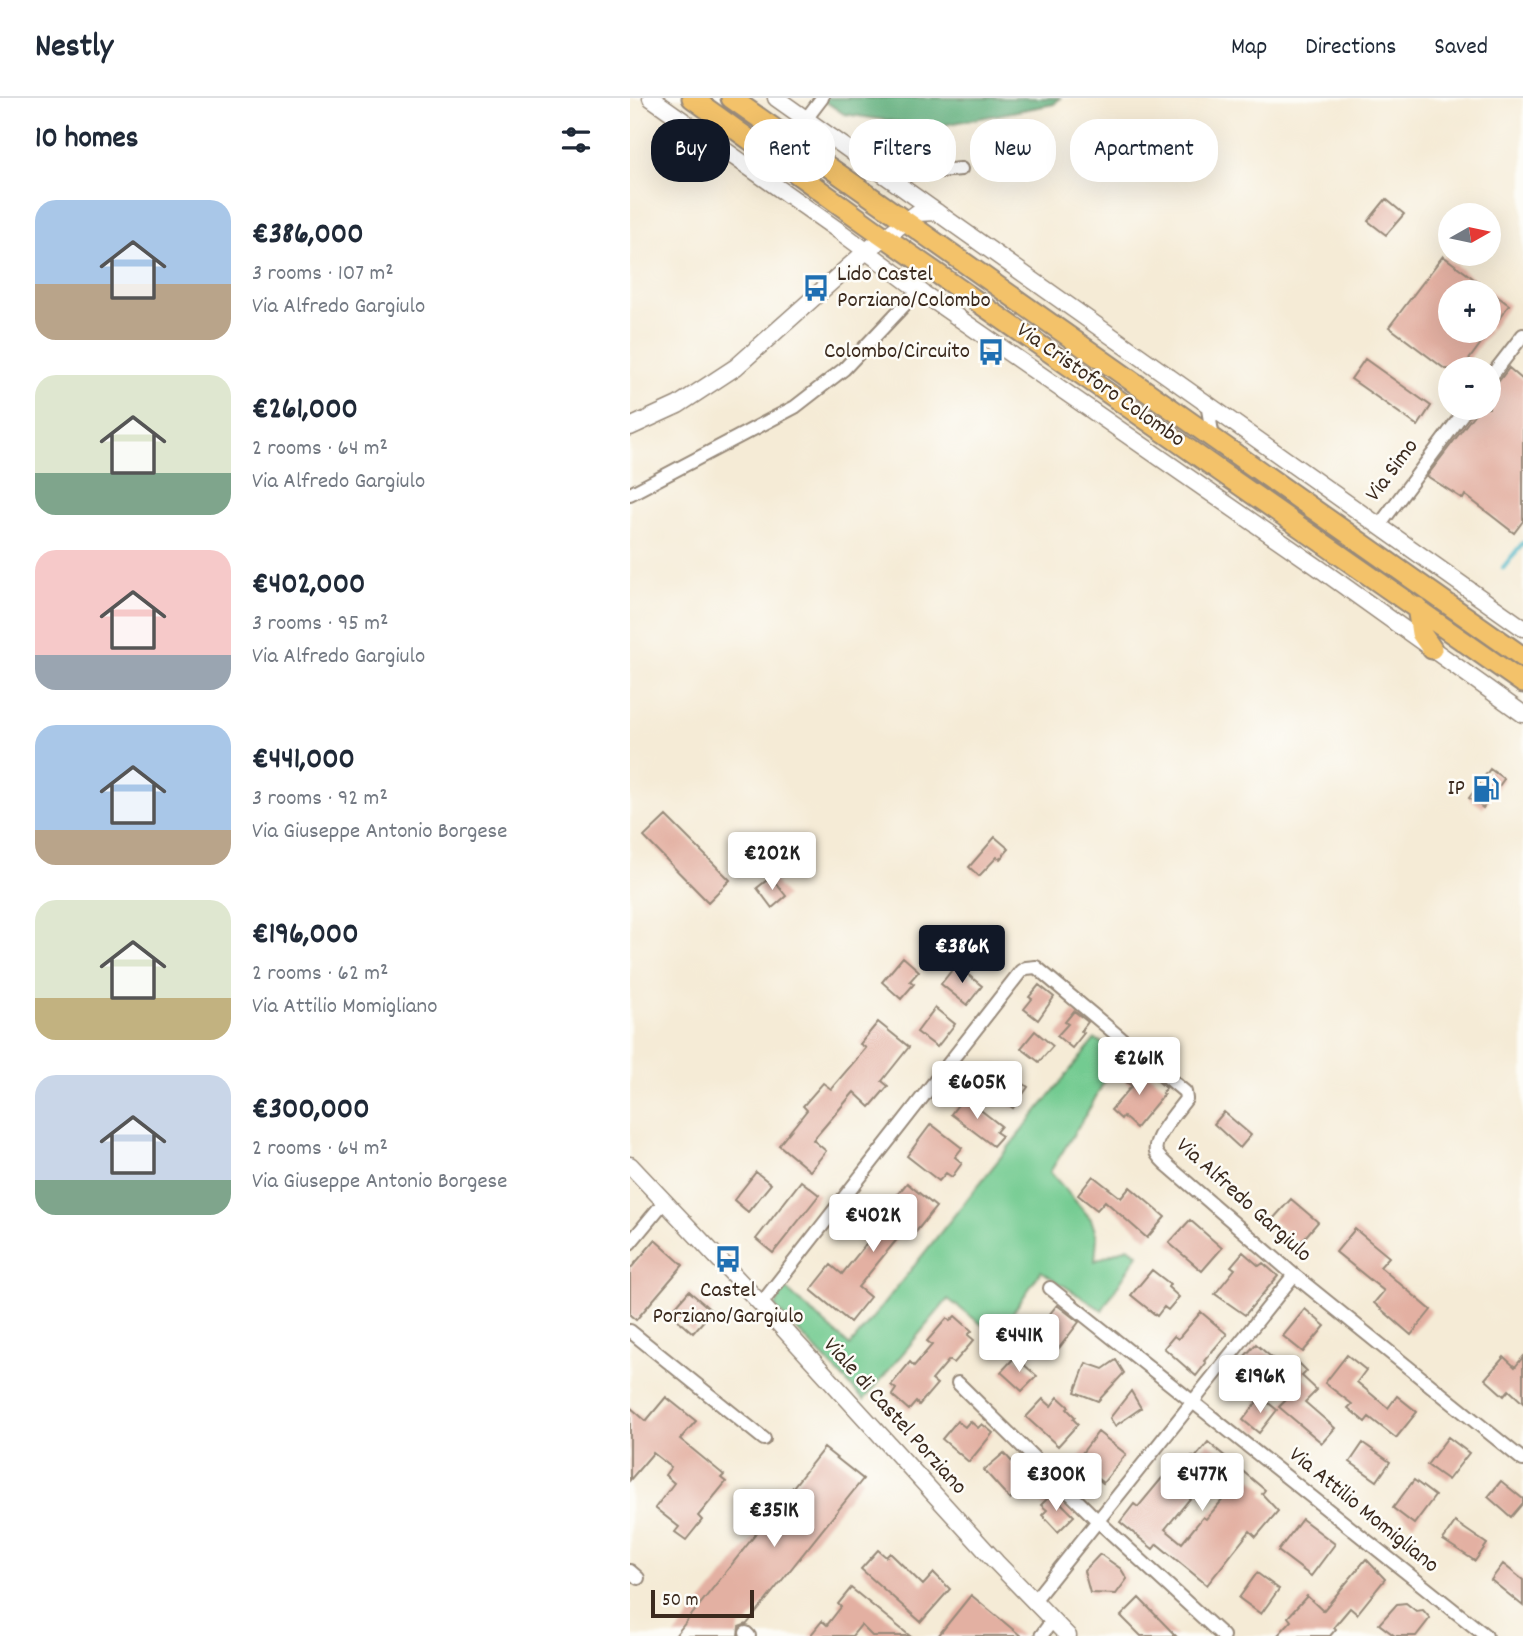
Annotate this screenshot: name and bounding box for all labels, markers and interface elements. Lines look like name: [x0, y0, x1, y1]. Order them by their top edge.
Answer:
text: Nestly: [35, 25, 113, 72]
text: Map: [1231, 31, 1267, 65]
text: Directions: [1305, 31, 1396, 65]
text: Saved: [1434, 31, 1488, 65]
text: 10 homes: [35, 119, 138, 162]
chip: Buy: [651, 119, 730, 182]
chip: Rent: [744, 119, 835, 182]
chip: Filters: [849, 119, 956, 182]
chip: New: [970, 119, 1056, 182]
chip: Apartment: [1070, 119, 1218, 182]
icon: filters: [557, 121, 595, 159]
north arrow: [1438, 203, 1502, 266]
map controls: [1438, 203, 1501, 420]
text: €386,000: [252, 215, 364, 258]
icon: home: [91, 228, 175, 312]
text: 3 rooms · 107 m²: [252, 258, 394, 291]
place label: Lido Castel Porziano/Colombo: [837, 259, 991, 318]
bus stop icon: Lido Castel Porziano/Colombo: [801, 273, 831, 303]
button: +: [1438, 280, 1501, 343]
text: Via Alfredo Gargiulo: [252, 291, 425, 324]
street label: Via Cristoforo Colombo: [1009, 315, 1191, 457]
place label: Colombo/Circuito: [824, 336, 970, 369]
bus stop icon: Colombo/Circuito: [976, 337, 1006, 367]
button: −: [1438, 357, 1501, 420]
text: €261,000: [252, 390, 358, 433]
icon: home: [91, 403, 175, 487]
street label: Via Simo: [1358, 432, 1428, 510]
text: 2 rooms · 64 m²: [252, 433, 388, 466]
text: Via Alfredo Gargiulo: [252, 466, 425, 499]
text: €402,000: [252, 565, 365, 608]
icon: home: [91, 578, 175, 662]
text: 3 rooms · 95 m²: [252, 608, 388, 641]
text: Via Alfredo Gargiulo: [252, 641, 425, 674]
text: €441,000: [252, 740, 355, 783]
icon: home: [91, 753, 175, 837]
place label: IP: [1447, 773, 1465, 806]
fuel station icon: IP: [1471, 774, 1501, 804]
text: 3 rooms · 92 m²: [252, 783, 388, 816]
text: Via Giuseppe Antonio Borgese: [252, 816, 507, 849]
pin: €202K: [723, 832, 821, 892]
text: €202K: [744, 838, 800, 871]
text: €196,000: [252, 915, 359, 958]
pin: €386K: [913, 926, 1011, 985]
icon: home: [91, 928, 175, 1012]
text: €386K: [935, 931, 989, 964]
text: 2 rooms · 62 m²: [252, 958, 388, 991]
text: Via Attilio Momigliano: [252, 991, 437, 1024]
pin: €261K: [1090, 1038, 1188, 1097]
text: €261K: [1114, 1043, 1164, 1076]
pin: €605K: [928, 1062, 1026, 1121]
text: €605K: [948, 1067, 1006, 1100]
text: €300,000: [252, 1090, 370, 1133]
icon: home: [91, 1103, 175, 1187]
street label: Via Alfredo Gargiulo: [1168, 1131, 1318, 1271]
text: 2 rooms · 64 m²: [252, 1133, 388, 1166]
text: Via Giuseppe Antonio Borgese: [252, 1166, 507, 1199]
pin: €402K: [824, 1194, 922, 1254]
text: €402K: [845, 1200, 901, 1233]
bus stop icon: Castel Porziano/Gargiulo: [713, 1244, 743, 1274]
place label: Castel Porziano/Gargiulo: [652, 1275, 804, 1334]
pin: €441K: [970, 1314, 1068, 1374]
text: €441K: [995, 1320, 1043, 1353]
street label: Viale di Castel Porziano: [814, 1331, 974, 1503]
pin: €196K: [1211, 1356, 1309, 1415]
text: €196K: [1235, 1361, 1285, 1394]
street label: Via Attilio Momigliano: [1281, 1440, 1445, 1582]
pin: €300K: [1007, 1454, 1105, 1513]
pin: €477K: [1153, 1454, 1251, 1513]
text: €300K: [1027, 1459, 1085, 1492]
text: €477K: [1177, 1459, 1227, 1492]
pin: €351K: [725, 1490, 823, 1549]
text: €351K: [749, 1495, 799, 1528]
scale bar: [651, 1587, 754, 1619]
text: 50 m: [662, 1588, 699, 1615]

